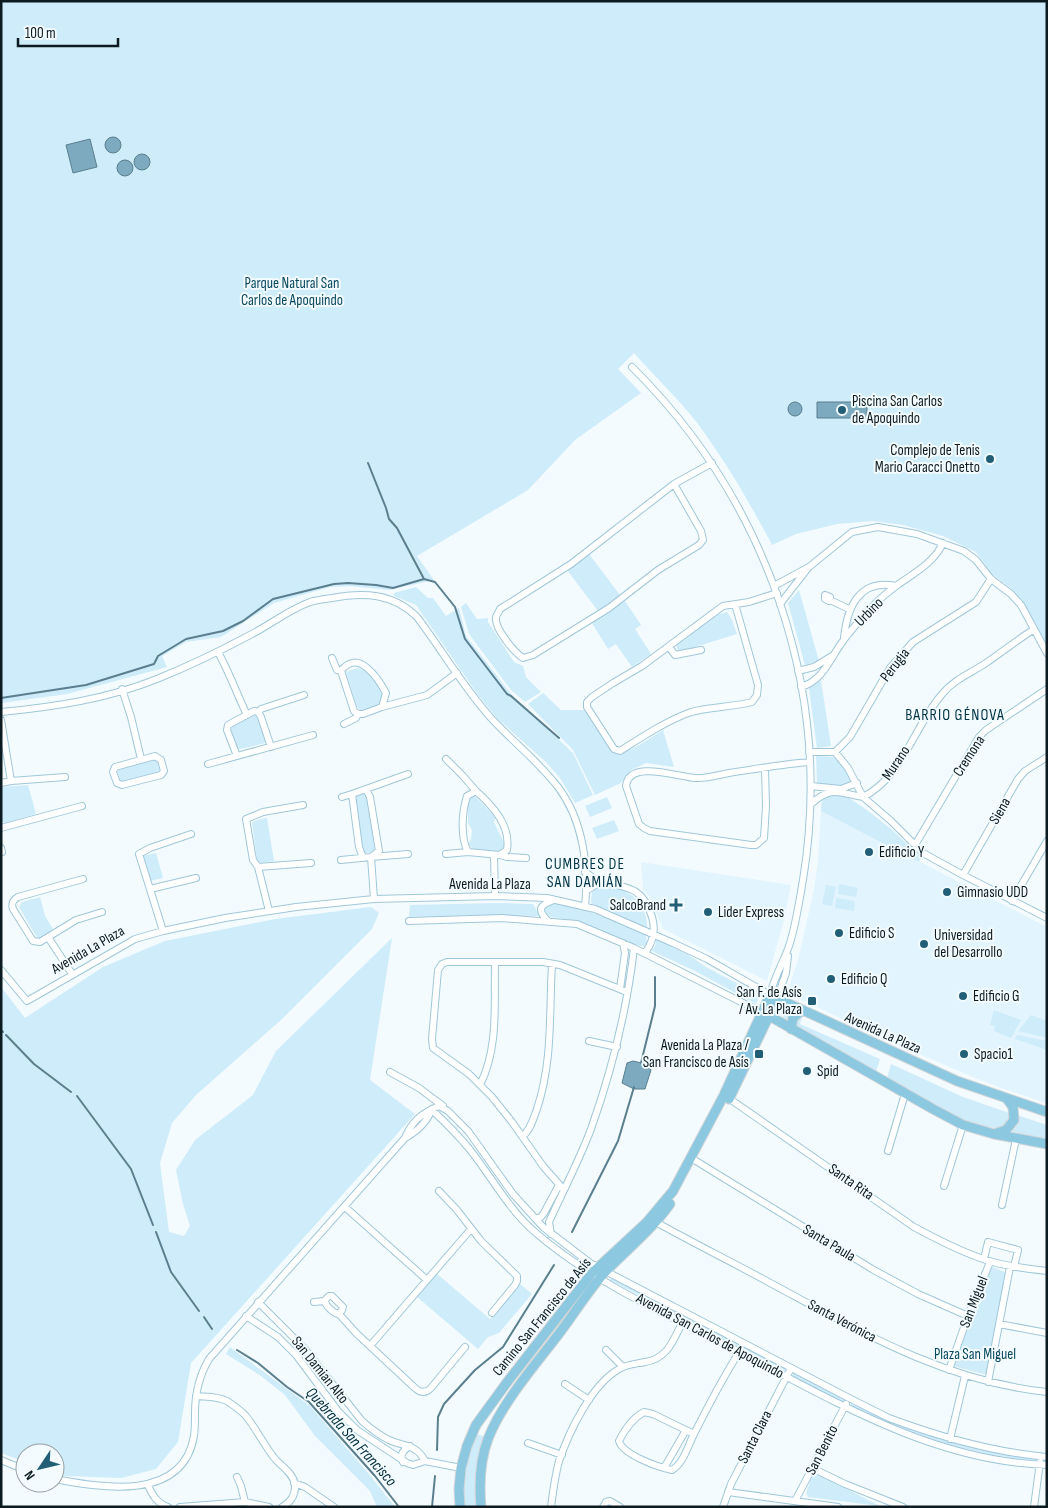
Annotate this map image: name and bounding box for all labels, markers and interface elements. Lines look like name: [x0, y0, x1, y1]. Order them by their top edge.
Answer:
scale bar: [18, 15, 118, 47]
text: 100 m: [25, 24, 56, 43]
park label: Parque Natural San Carlos de Apoquindo: [241, 274, 343, 310]
place label: Piscina San Carlos de Apoquindo: [852, 392, 942, 428]
marker: Piscina San Carlos de Apoquindo: [836, 404, 848, 416]
place label: Complejo de Tenis Mario Caracci Onetto: [875, 441, 980, 477]
marker: Complejo de Tenis Mario Caracci Onetto: [984, 453, 996, 465]
street label: Urbino: [850, 593, 888, 631]
street label: Perugia: [876, 644, 914, 686]
district label: BARRIO GÉNOVA: [905, 706, 1005, 725]
street label: Cremona: [949, 732, 989, 780]
street label: Murano: [878, 742, 914, 784]
street label: Siena: [985, 794, 1015, 828]
place label: Edificio Y: [879, 843, 925, 862]
marker: Edificio Y: [863, 846, 875, 858]
district label: CUMBRES DE SAN DAMIÁN: [545, 855, 625, 892]
street label: Avenida La Plaza: [448, 875, 531, 894]
place label: Gimnasio UDD: [957, 883, 1028, 902]
marker: Gimnasio UDD: [941, 886, 953, 898]
place label: SalcoBrand: [610, 896, 666, 915]
marker: SalcoBrand: [670, 899, 682, 911]
place label: Lider Express: [718, 903, 784, 922]
marker: Lider Express: [702, 906, 714, 918]
street label: Avenida La Plaza: [47, 921, 128, 979]
place label: Edificio S: [849, 924, 895, 943]
place label: Universidad del Desarrollo: [934, 926, 1002, 962]
marker: Edificio S: [833, 927, 845, 939]
marker: Universidad del Desarrollo: [918, 938, 930, 950]
place label: Edificio Q: [841, 970, 888, 989]
marker: Edificio Q: [825, 973, 837, 985]
place label: San F. de Asís / Av. La Plaza: [736, 983, 802, 1019]
place label: Edificio G: [973, 987, 1020, 1006]
marker: Edificio G: [957, 990, 969, 1002]
marker: San F. de Asís / Av. La Plaza: [806, 995, 818, 1007]
street label: Avenida La Plaza: [841, 1007, 924, 1058]
place label: Avenida La Plaza / San Francisco de Asís: [643, 1036, 750, 1072]
place label: Spacio1: [974, 1045, 1013, 1064]
marker: Avenida La Plaza / San Francisco de Asís: [753, 1048, 765, 1060]
marker: Spacio1: [958, 1048, 970, 1060]
place label: Spid: [817, 1062, 839, 1081]
marker: Spid: [801, 1065, 813, 1077]
street label: Santa Rita: [825, 1159, 878, 1205]
street label: Santa Paula: [799, 1220, 859, 1266]
street label: Camino San Francisco de Asís: [488, 1254, 596, 1380]
street label: San Miguel: [955, 1273, 993, 1331]
street label: Avenida San Carlos de Apoquindo: [632, 1289, 787, 1383]
street label: Santa Verónica: [805, 1295, 880, 1347]
street label: San Damian Alto: [287, 1332, 353, 1408]
park label: Plaza San Miguel: [934, 1345, 1016, 1364]
water label: Quebrada San Francisco: [302, 1384, 401, 1491]
street label: Santa Clara: [734, 1407, 777, 1467]
street label: San Benito: [801, 1422, 843, 1478]
north arrow: [15, 1443, 65, 1493]
text: N: [21, 1467, 39, 1483]

